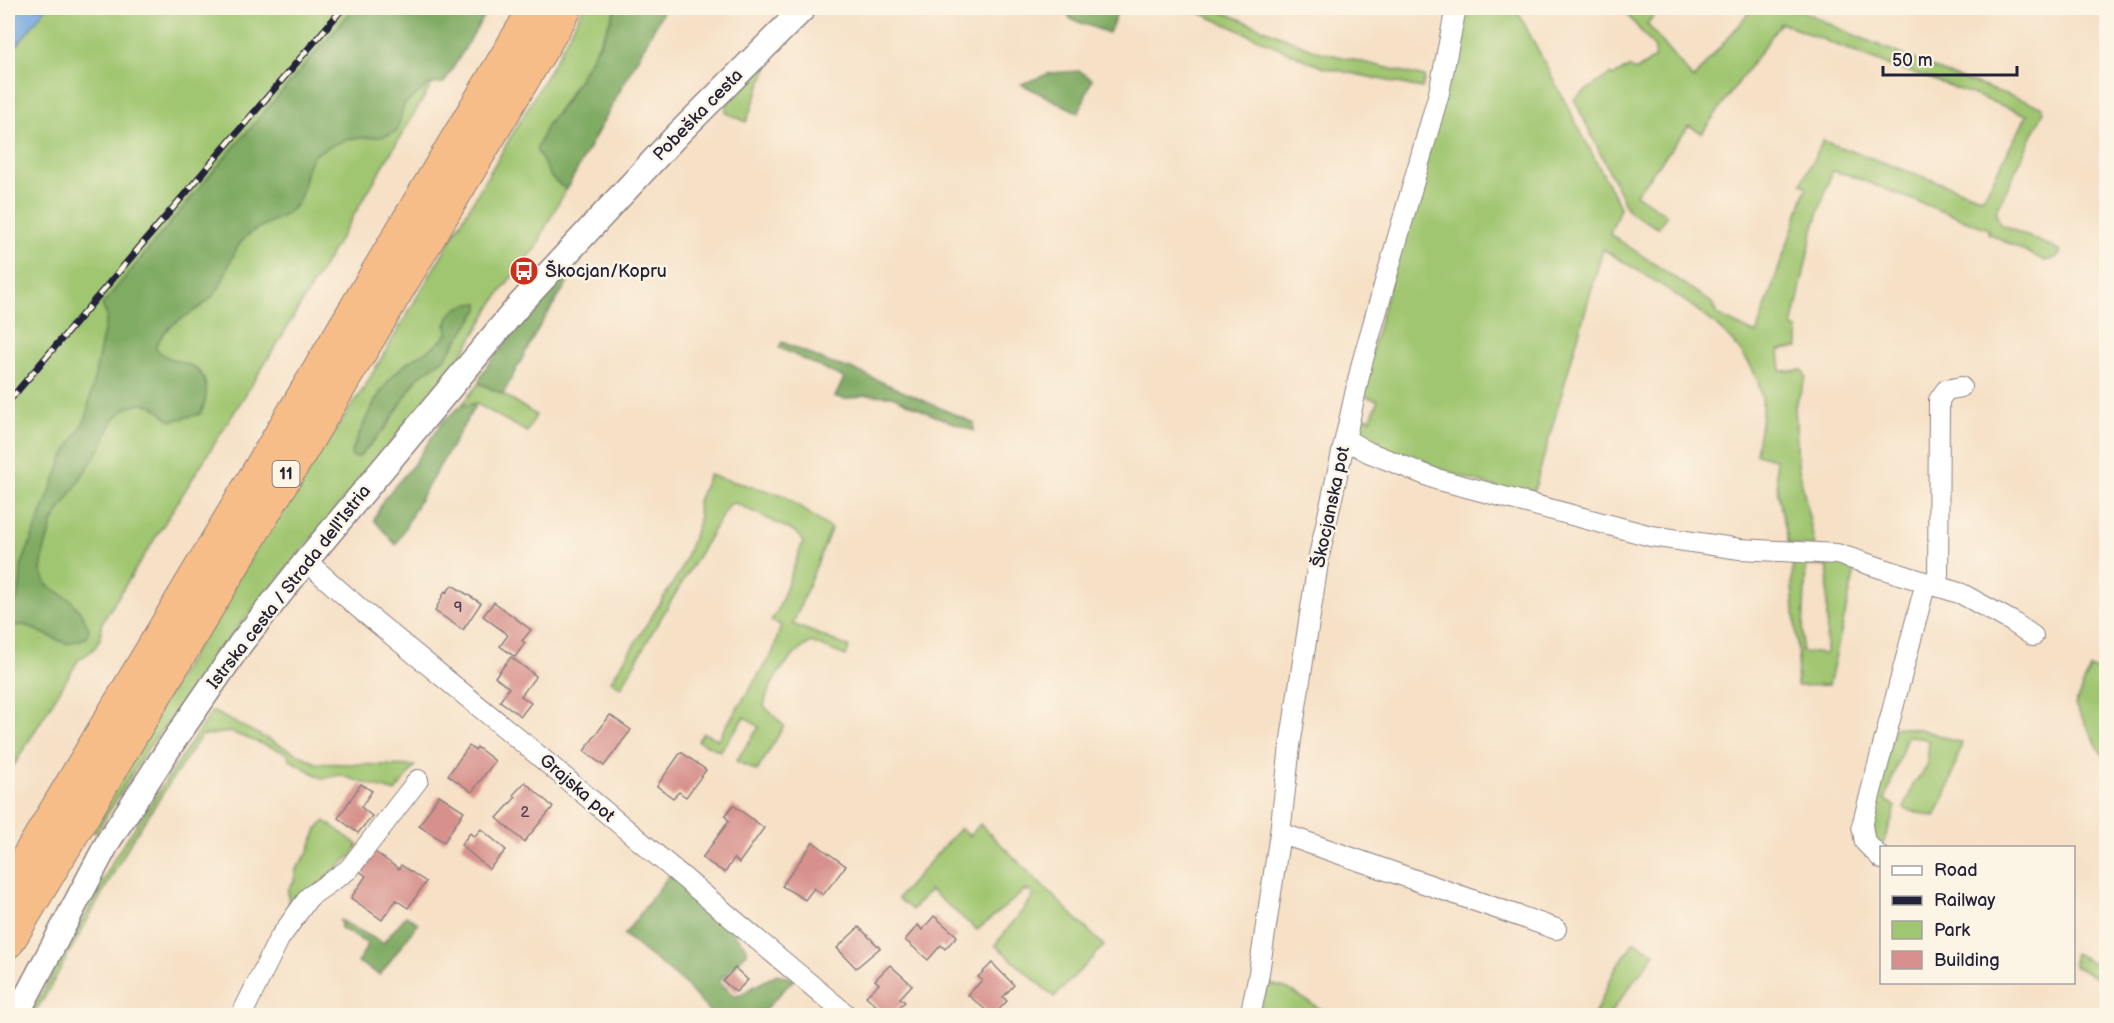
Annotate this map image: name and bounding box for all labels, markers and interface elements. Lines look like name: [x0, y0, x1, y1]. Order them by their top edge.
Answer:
scale bar: [1883, 39, 2016, 77]
text: 50 m: [1892, 50, 1933, 71]
street label: Pobeška cesta: [649, 65, 747, 165]
bus stop icon: Škocjan/Kopru: [508, 255, 540, 287]
place label: Škocjan/Kopru: [545, 260, 667, 282]
street label: Škocjanska pot: [1307, 444, 1354, 570]
road number: 11: [272, 461, 300, 487]
street label: Istrska cesta / Strada dell'Istria: [203, 481, 375, 693]
house number: 9: [454, 598, 462, 617]
street label: Grajska pot: [535, 750, 619, 827]
house number: 2: [521, 803, 530, 822]
legend: [1880, 846, 2075, 984]
text: Road: [1934, 860, 1978, 881]
text: Railway: [1934, 890, 1996, 911]
text: Park: [1934, 920, 1970, 941]
text: Building: [1934, 950, 2000, 971]

